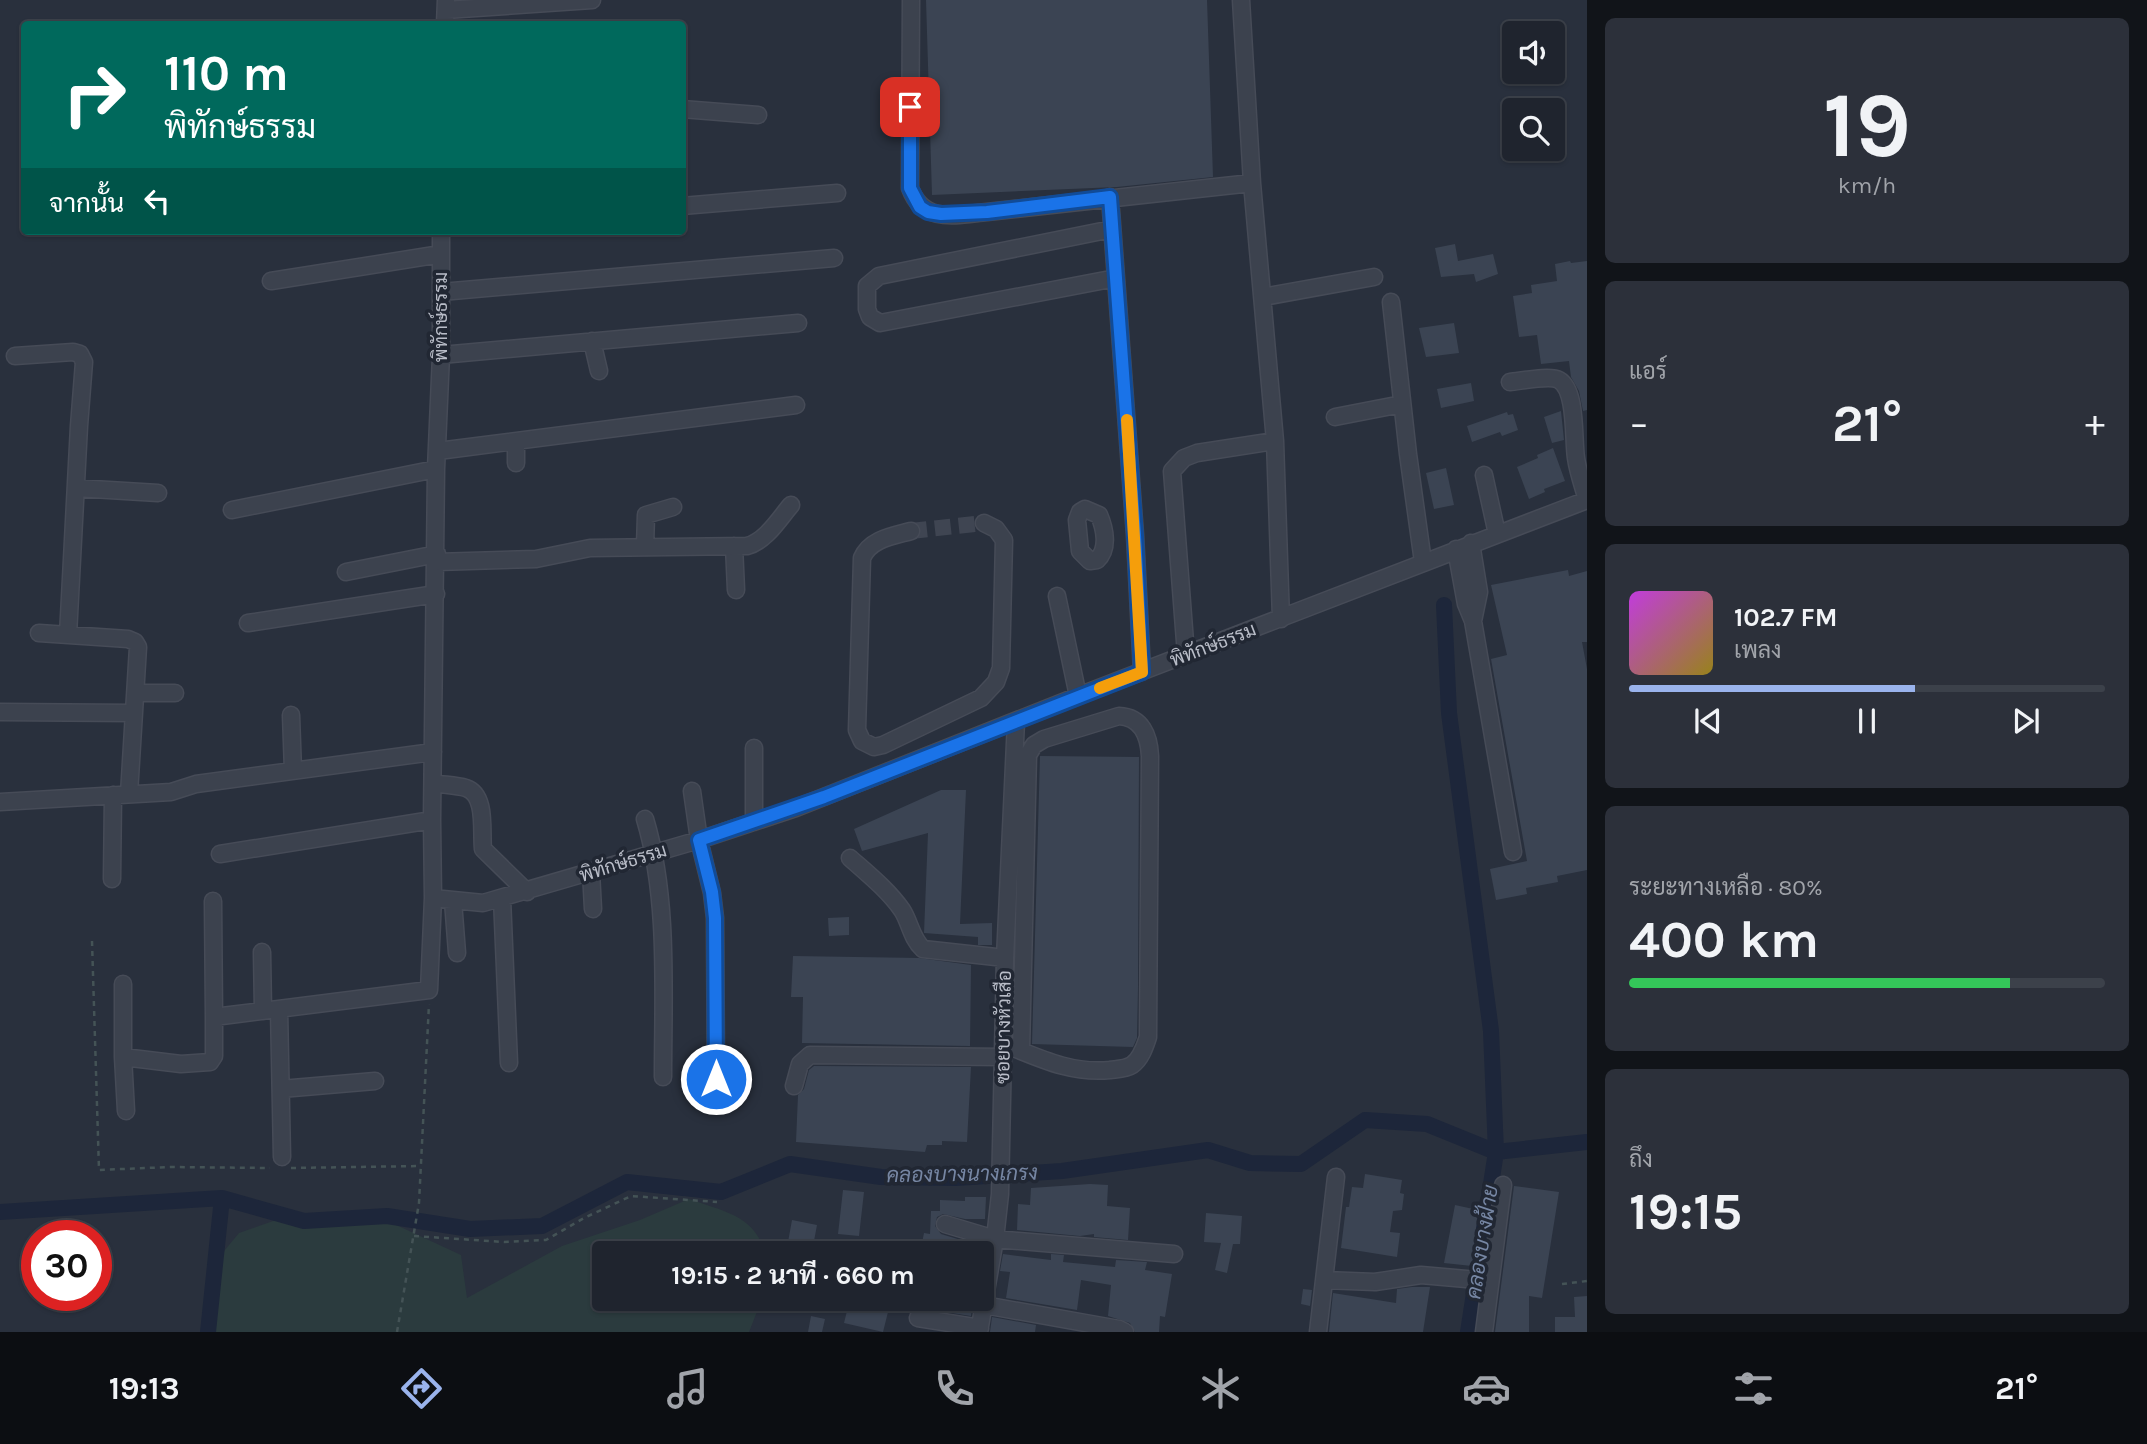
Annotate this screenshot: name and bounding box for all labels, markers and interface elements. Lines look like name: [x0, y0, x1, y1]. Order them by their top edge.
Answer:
map controls: [1502, 21, 1565, 161]
button: sound: [1502, 21, 1565, 84]
text: 110 m: [164, 45, 289, 102]
icon: right: [49, 49, 140, 140]
text: 19: [1823, 73, 1911, 179]
pin: [880, 77, 940, 137]
icon: arrive: [891, 88, 929, 126]
button: search: [1502, 98, 1565, 161]
text: พิทักษ์ธรรม: [164, 109, 316, 146]
text: km/h: [1838, 172, 1896, 199]
icon: left: [138, 182, 176, 220]
text: จากนั้น: [49, 188, 124, 219]
street label: พิทักษ์ธรรม: [428, 272, 452, 362]
text: แอร์: [1629, 358, 1667, 385]
text: 21°: [1832, 393, 1902, 454]
text: −: [1629, 401, 1649, 446]
text: +: [2085, 401, 2105, 446]
text: 102.7 FM: [1734, 602, 1838, 633]
street label: พิทักษ์ธรรม: [1166, 617, 1259, 671]
text: เพลง: [1734, 637, 1781, 664]
icon: previous: [1689, 702, 1727, 740]
icon: pause: [1848, 702, 1886, 740]
icon: next: [2007, 702, 2045, 740]
street label: พิทักษ์ธรรม: [576, 837, 669, 887]
text: ระยะทางเหลือ · 80%: [1629, 874, 1823, 901]
text: 400 km: [1629, 909, 1819, 970]
street label: ซอยบางหัวเสือ: [991, 970, 1016, 1084]
position arrow: [679, 1042, 753, 1116]
text: ถึง: [1629, 1146, 1653, 1173]
water label: คลองบางนางเกรง: [886, 1161, 1038, 1187]
text: 19:15: [1629, 1181, 1742, 1242]
water label: คลองบางฝ้าย: [1459, 1183, 1503, 1301]
speed limit sign: 30: [21, 1220, 112, 1311]
text: 19:15 · 2 นาที · 660 m: [671, 1260, 915, 1291]
icon: directions: [397, 1364, 446, 1413]
icon: music: [663, 1364, 712, 1413]
icon: phone: [930, 1364, 979, 1413]
icon: climate: [1196, 1364, 1245, 1413]
icon: car: [1462, 1364, 1511, 1413]
icon: filters: [1729, 1364, 1778, 1413]
text: 19:13: [109, 1370, 180, 1407]
text: 21°: [1995, 1370, 2038, 1407]

